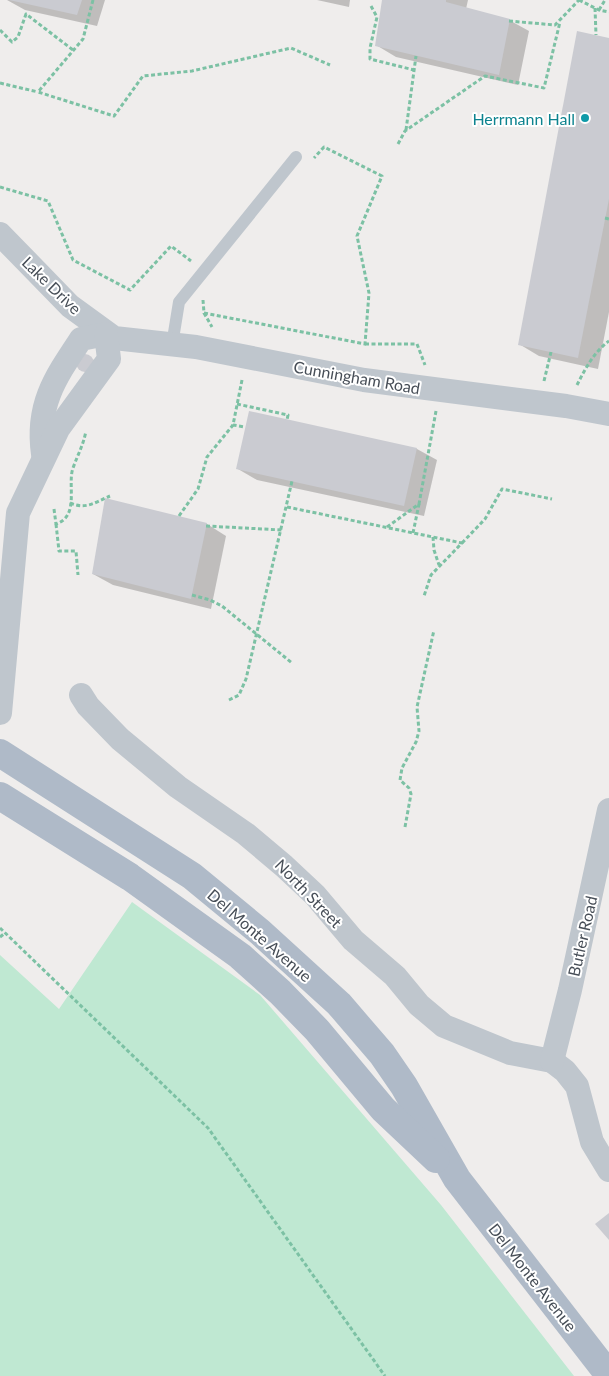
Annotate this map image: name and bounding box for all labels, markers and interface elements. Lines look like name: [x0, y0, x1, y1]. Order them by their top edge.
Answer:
place label: Herrmann Hall: [472, 109, 575, 128]
marker: Herrmann Hall: [579, 112, 591, 124]
street label: Lake Drive: [19, 252, 85, 318]
street label: Cunningham Road: [292, 357, 422, 397]
street label: North Street: [272, 855, 346, 931]
street label: Del Monte Avenue: [204, 885, 316, 985]
street label: Butler Road: [564, 894, 600, 978]
street label: Del Monte Avenue: [485, 1219, 581, 1335]

